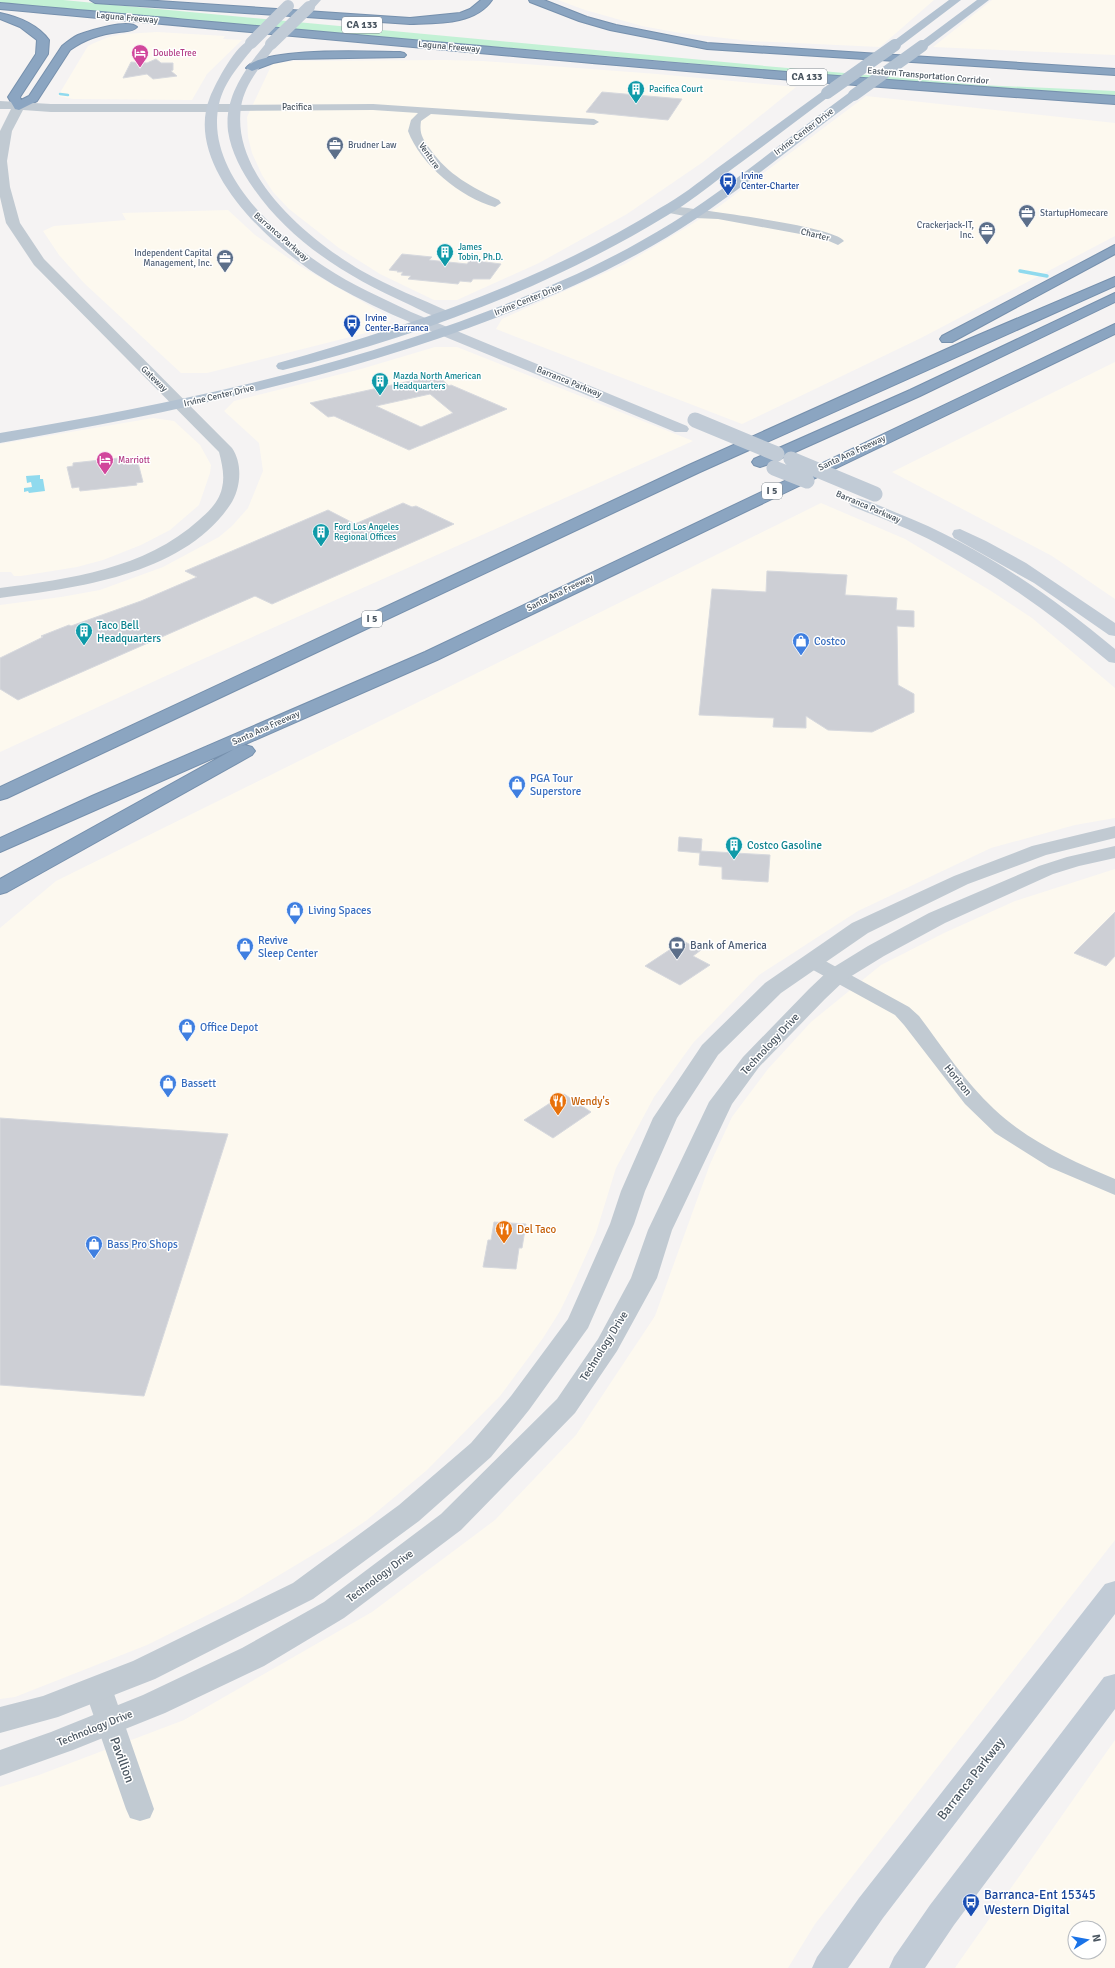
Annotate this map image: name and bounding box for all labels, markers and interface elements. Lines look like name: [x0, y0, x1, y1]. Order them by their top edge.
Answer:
street label: Laguna Freeway: [96, 10, 159, 26]
road number: CA 133: [342, 17, 382, 33]
street label: Laguna Freeway: [418, 39, 481, 55]
hotel icon: DoubleTree: [130, 43, 150, 68]
place label: DoubleTree: [153, 48, 197, 59]
street label: Eastern Transportation Corridor: [867, 65, 990, 87]
road number: CA 133: [787, 69, 827, 85]
building icon: Pacifica Court: [626, 79, 646, 104]
place label: Pacifica Court: [649, 84, 703, 95]
street label: Pacifica: [282, 102, 313, 113]
street label: Irvine Center Drive: [772, 106, 836, 158]
office icon: Brudner Law: [325, 135, 345, 160]
place label: Brudner Law: [348, 140, 397, 151]
street label: Venture: [416, 141, 442, 172]
bus stop icon: Irvine Center-Charter: [718, 171, 738, 196]
place label: Irvine Center-Charter: [741, 171, 800, 192]
office icon: StartupHomecare: [1017, 203, 1037, 228]
place label: StartupHomecare: [1040, 208, 1108, 219]
street label: Barranca Parkway: [251, 210, 311, 264]
place label: Crackerjack-IT, Inc.: [917, 220, 974, 241]
office icon: Crackerjack-IT, Inc.: [977, 220, 997, 245]
street label: Charter: [799, 226, 831, 244]
building icon: James Tobin, Ph.D.: [435, 242, 455, 267]
place label: James Tobin, Ph.D.: [458, 242, 503, 263]
place label: Independent Capital Management, Inc.: [134, 248, 212, 269]
office icon: Independent Capital Management, Inc.: [215, 248, 235, 273]
street label: Irvine Center Drive: [493, 281, 564, 319]
bus stop icon: Irvine Center-Barranca: [342, 313, 362, 338]
place label: Irvine Center-Barranca: [365, 313, 429, 334]
street label: Gateway: [138, 364, 170, 395]
street label: Barranca Parkway: [535, 364, 604, 400]
building icon: Mazda North American Headquarters: [370, 371, 390, 396]
place label: Mazda North American Headquarters: [393, 371, 481, 392]
street label: Irvine Center Drive: [183, 382, 256, 409]
street label: Santa Ana Freeway: [817, 432, 888, 473]
hotel icon: Marriott: [95, 450, 115, 475]
place label: Marriott: [118, 455, 150, 466]
road number: I 5: [762, 483, 782, 499]
street label: Barranca Parkway: [834, 488, 903, 526]
building icon: Ford Los Angeles Regional Offices: [311, 522, 331, 547]
place label: Ford Los Angeles Regional Offices: [334, 522, 399, 543]
street label: Santa Ana Freeway: [525, 572, 596, 614]
road number: I 5: [362, 611, 382, 627]
place label: Taco Bell Headquarters: [97, 619, 161, 645]
building icon: Taco Bell Headquarters: [74, 621, 94, 646]
shop icon: Costco: [791, 631, 811, 656]
place label: Costco: [814, 635, 846, 648]
street label: Santa Ana Freeway: [231, 708, 302, 748]
place label: PGA Tour Superstore: [530, 772, 581, 798]
shop icon: PGA Tour Superstore: [507, 774, 527, 799]
building icon: Costco Gasoline: [724, 835, 744, 860]
place label: Costco Gasoline: [747, 839, 822, 852]
shop icon: Living Spaces: [285, 900, 305, 925]
place label: Living Spaces: [308, 904, 372, 917]
place label: Revive Sleep Center: [258, 934, 318, 960]
bank icon: Bank of America: [667, 935, 687, 960]
shop icon: Revive Sleep Center: [235, 936, 255, 961]
place label: Bank of America: [690, 939, 767, 952]
street label: Technology Drive: [738, 1010, 802, 1078]
shop icon: Office Depot: [177, 1017, 197, 1042]
place label: Office Depot: [200, 1021, 258, 1034]
street label: Horizon: [941, 1062, 975, 1098]
shop icon: Bassett: [158, 1073, 178, 1098]
place label: Bassett: [181, 1077, 216, 1090]
restaurant icon: Wendy's: [548, 1091, 568, 1116]
place label: Wendy's: [571, 1095, 610, 1108]
restaurant icon: Del Taco: [494, 1219, 514, 1244]
place label: Del Taco: [517, 1223, 557, 1236]
shop icon: Bass Pro Shops: [84, 1234, 104, 1259]
place label: Bass Pro Shops: [107, 1238, 178, 1251]
street label: Technology Drive: [577, 1309, 631, 1383]
street label: Technology Drive: [344, 1547, 416, 1605]
street label: Technology Drive: [56, 1707, 134, 1749]
street label: Pavillion: [106, 1735, 138, 1785]
street label: Barranca Parkway: [934, 1735, 1008, 1823]
place label: Barranca-Ent 15345 Western Digital: [984, 1887, 1096, 1918]
bus stop icon: Barranca-Ent 15345 Western Digital: [961, 1892, 981, 1917]
north arrow: [1067, 1920, 1107, 1960]
text: N: [1089, 1933, 1103, 1943]

